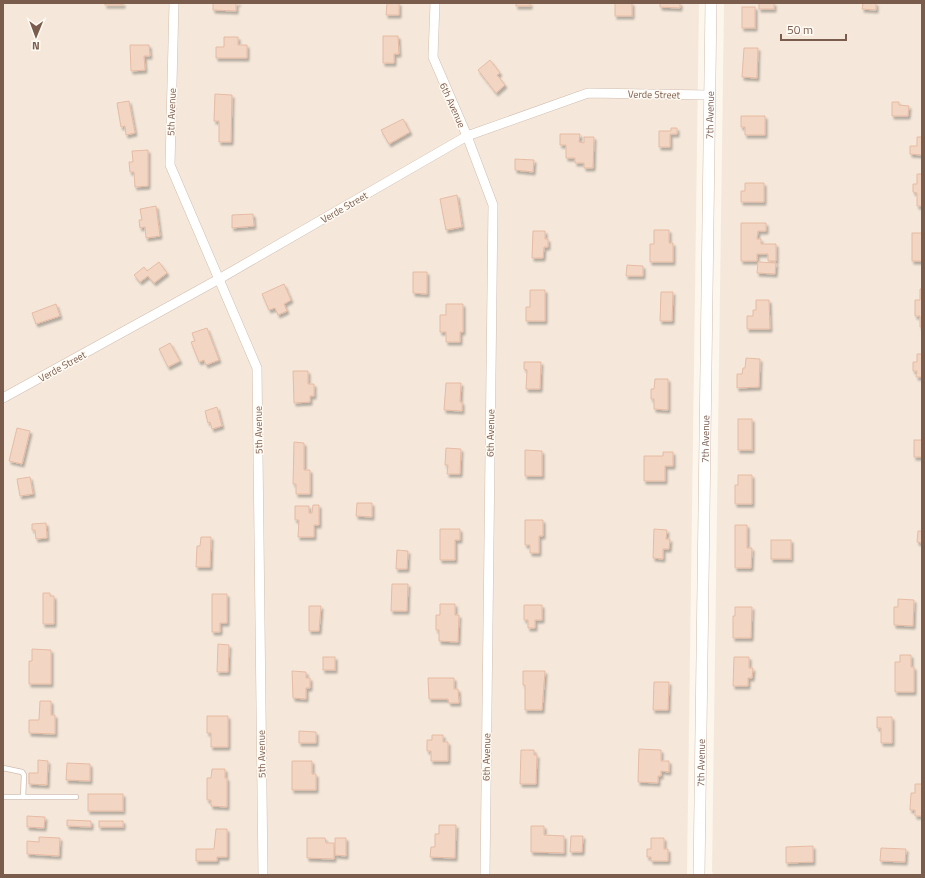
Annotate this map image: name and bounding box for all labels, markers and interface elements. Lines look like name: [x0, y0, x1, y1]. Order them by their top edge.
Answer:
north arrow: [16, 16, 56, 56]
scale bar: [781, 16, 846, 42]
text: 50 m: [787, 20, 813, 39]
text: N: [32, 38, 40, 54]
street label: 6th Avenue: [436, 80, 469, 130]
street label: Verde Street: [628, 87, 681, 102]
street label: 5th Avenue: [163, 88, 180, 136]
street label: 7th Avenue: [702, 91, 718, 139]
street label: Verde Street: [318, 188, 371, 227]
street label: Verde Street: [36, 347, 89, 386]
street label: 5th Avenue: [251, 406, 266, 454]
street label: 6th Avenue: [483, 409, 498, 457]
street label: 7th Avenue: [698, 415, 713, 463]
street label: 5th Avenue: [254, 730, 269, 778]
street label: 6th Avenue: [479, 733, 494, 781]
street label: 7th Avenue: [693, 739, 709, 787]

